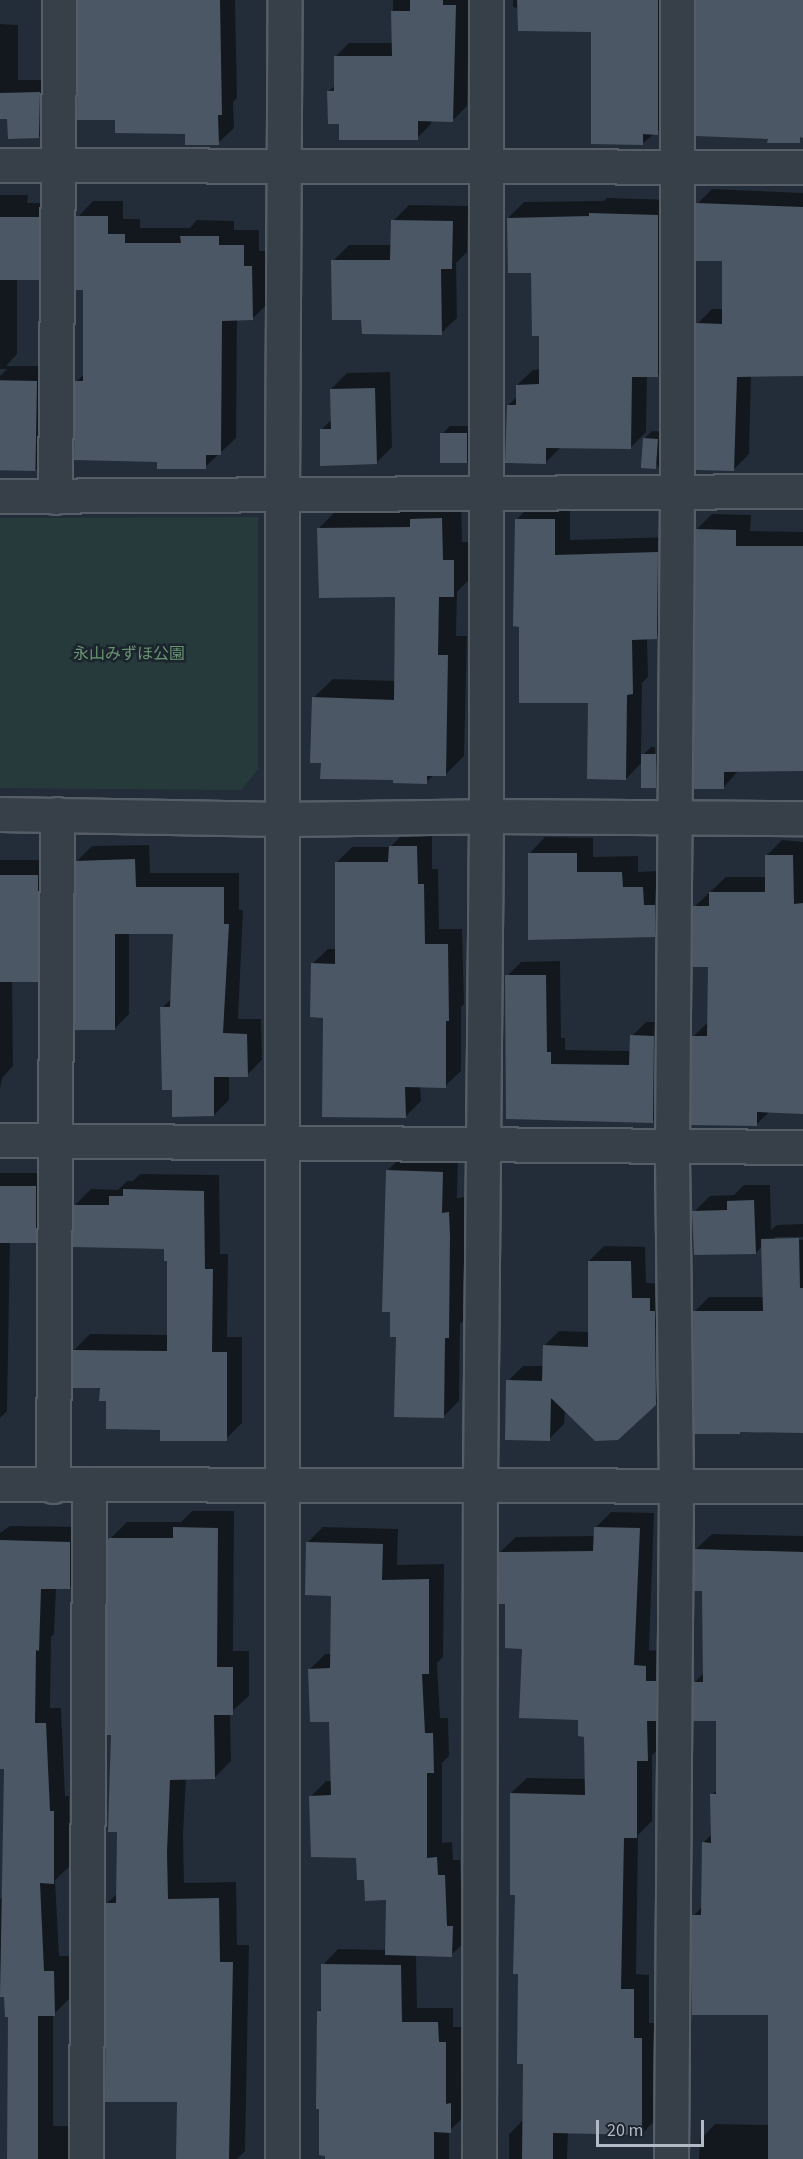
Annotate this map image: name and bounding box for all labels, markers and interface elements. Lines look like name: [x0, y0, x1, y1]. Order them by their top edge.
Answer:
park label: 永山みずほ公園: [73, 644, 185, 664]
scale bar: [599, 2108, 707, 2146]
text: 20 m: [607, 2118, 643, 2143]

